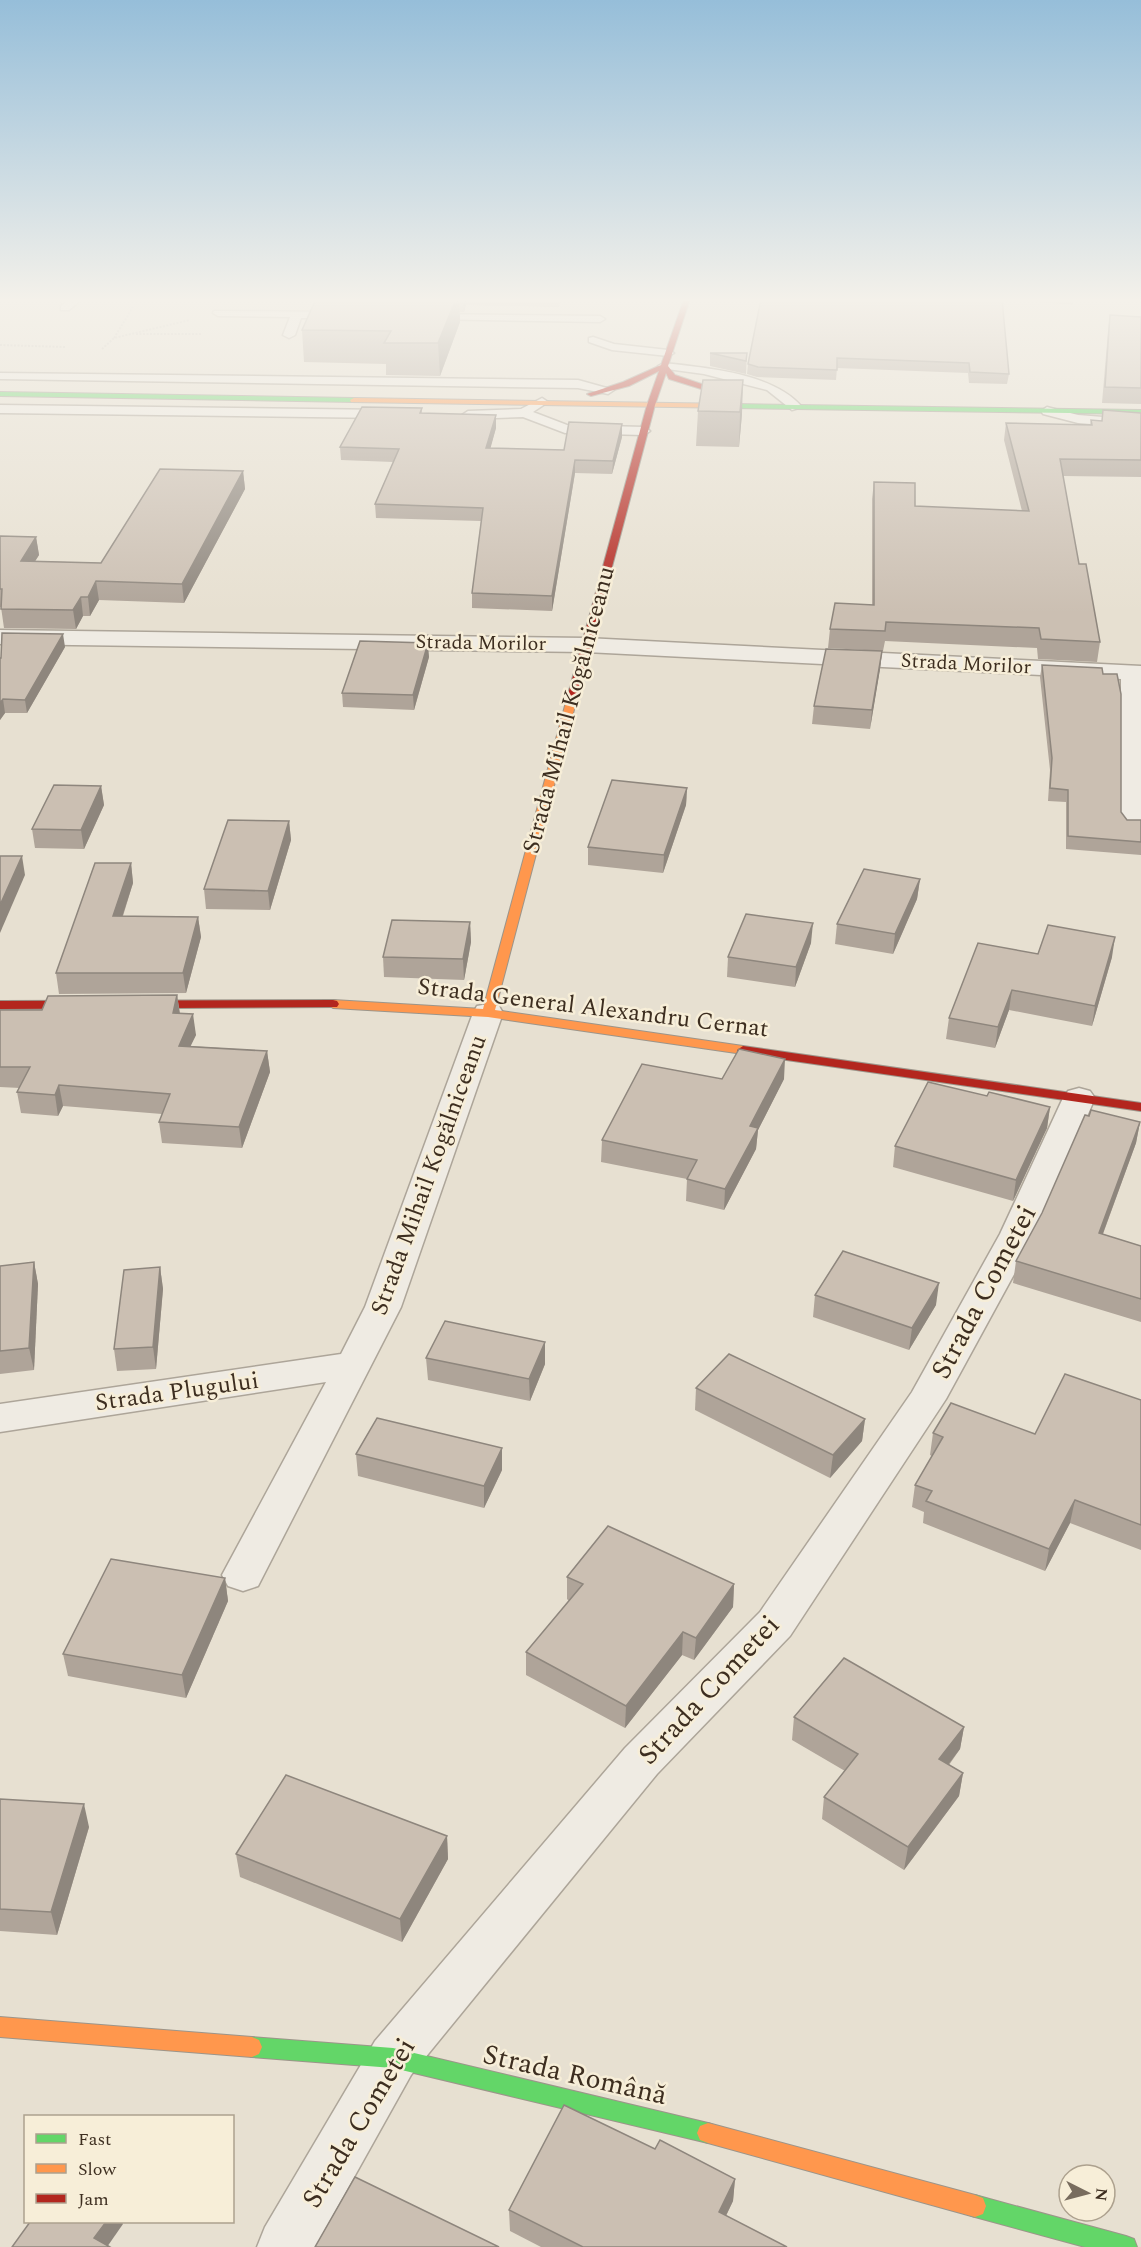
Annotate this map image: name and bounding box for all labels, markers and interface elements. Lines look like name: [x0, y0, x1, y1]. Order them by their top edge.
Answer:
street label: Strada Mihail Kogălniceanu: [513, 562, 625, 858]
street label: Strada Morilor: [415, 627, 547, 659]
street label: Strada Morilor: [900, 646, 1032, 682]
street label: Strada General Alexandru Cernat: [415, 969, 771, 1047]
street label: Strada Mihail Kogălniceanu: [361, 1030, 497, 1320]
street label: Strada Cometei: [920, 1197, 1048, 1387]
street label: Strada Plugului: [93, 1363, 261, 1421]
street label: Strada Cometei: [628, 1605, 790, 1775]
street label: Strada Cometei: [291, 2030, 427, 2216]
street label: Strada Română: [479, 2033, 672, 2117]
legend: [24, 2115, 234, 2223]
text: Fast: [78, 2126, 111, 2153]
text: Slow: [78, 2156, 117, 2183]
north arrow: [1057, 2163, 1117, 2223]
text: Jam: [78, 2186, 109, 2213]
text: N: [1088, 2187, 1114, 2202]

